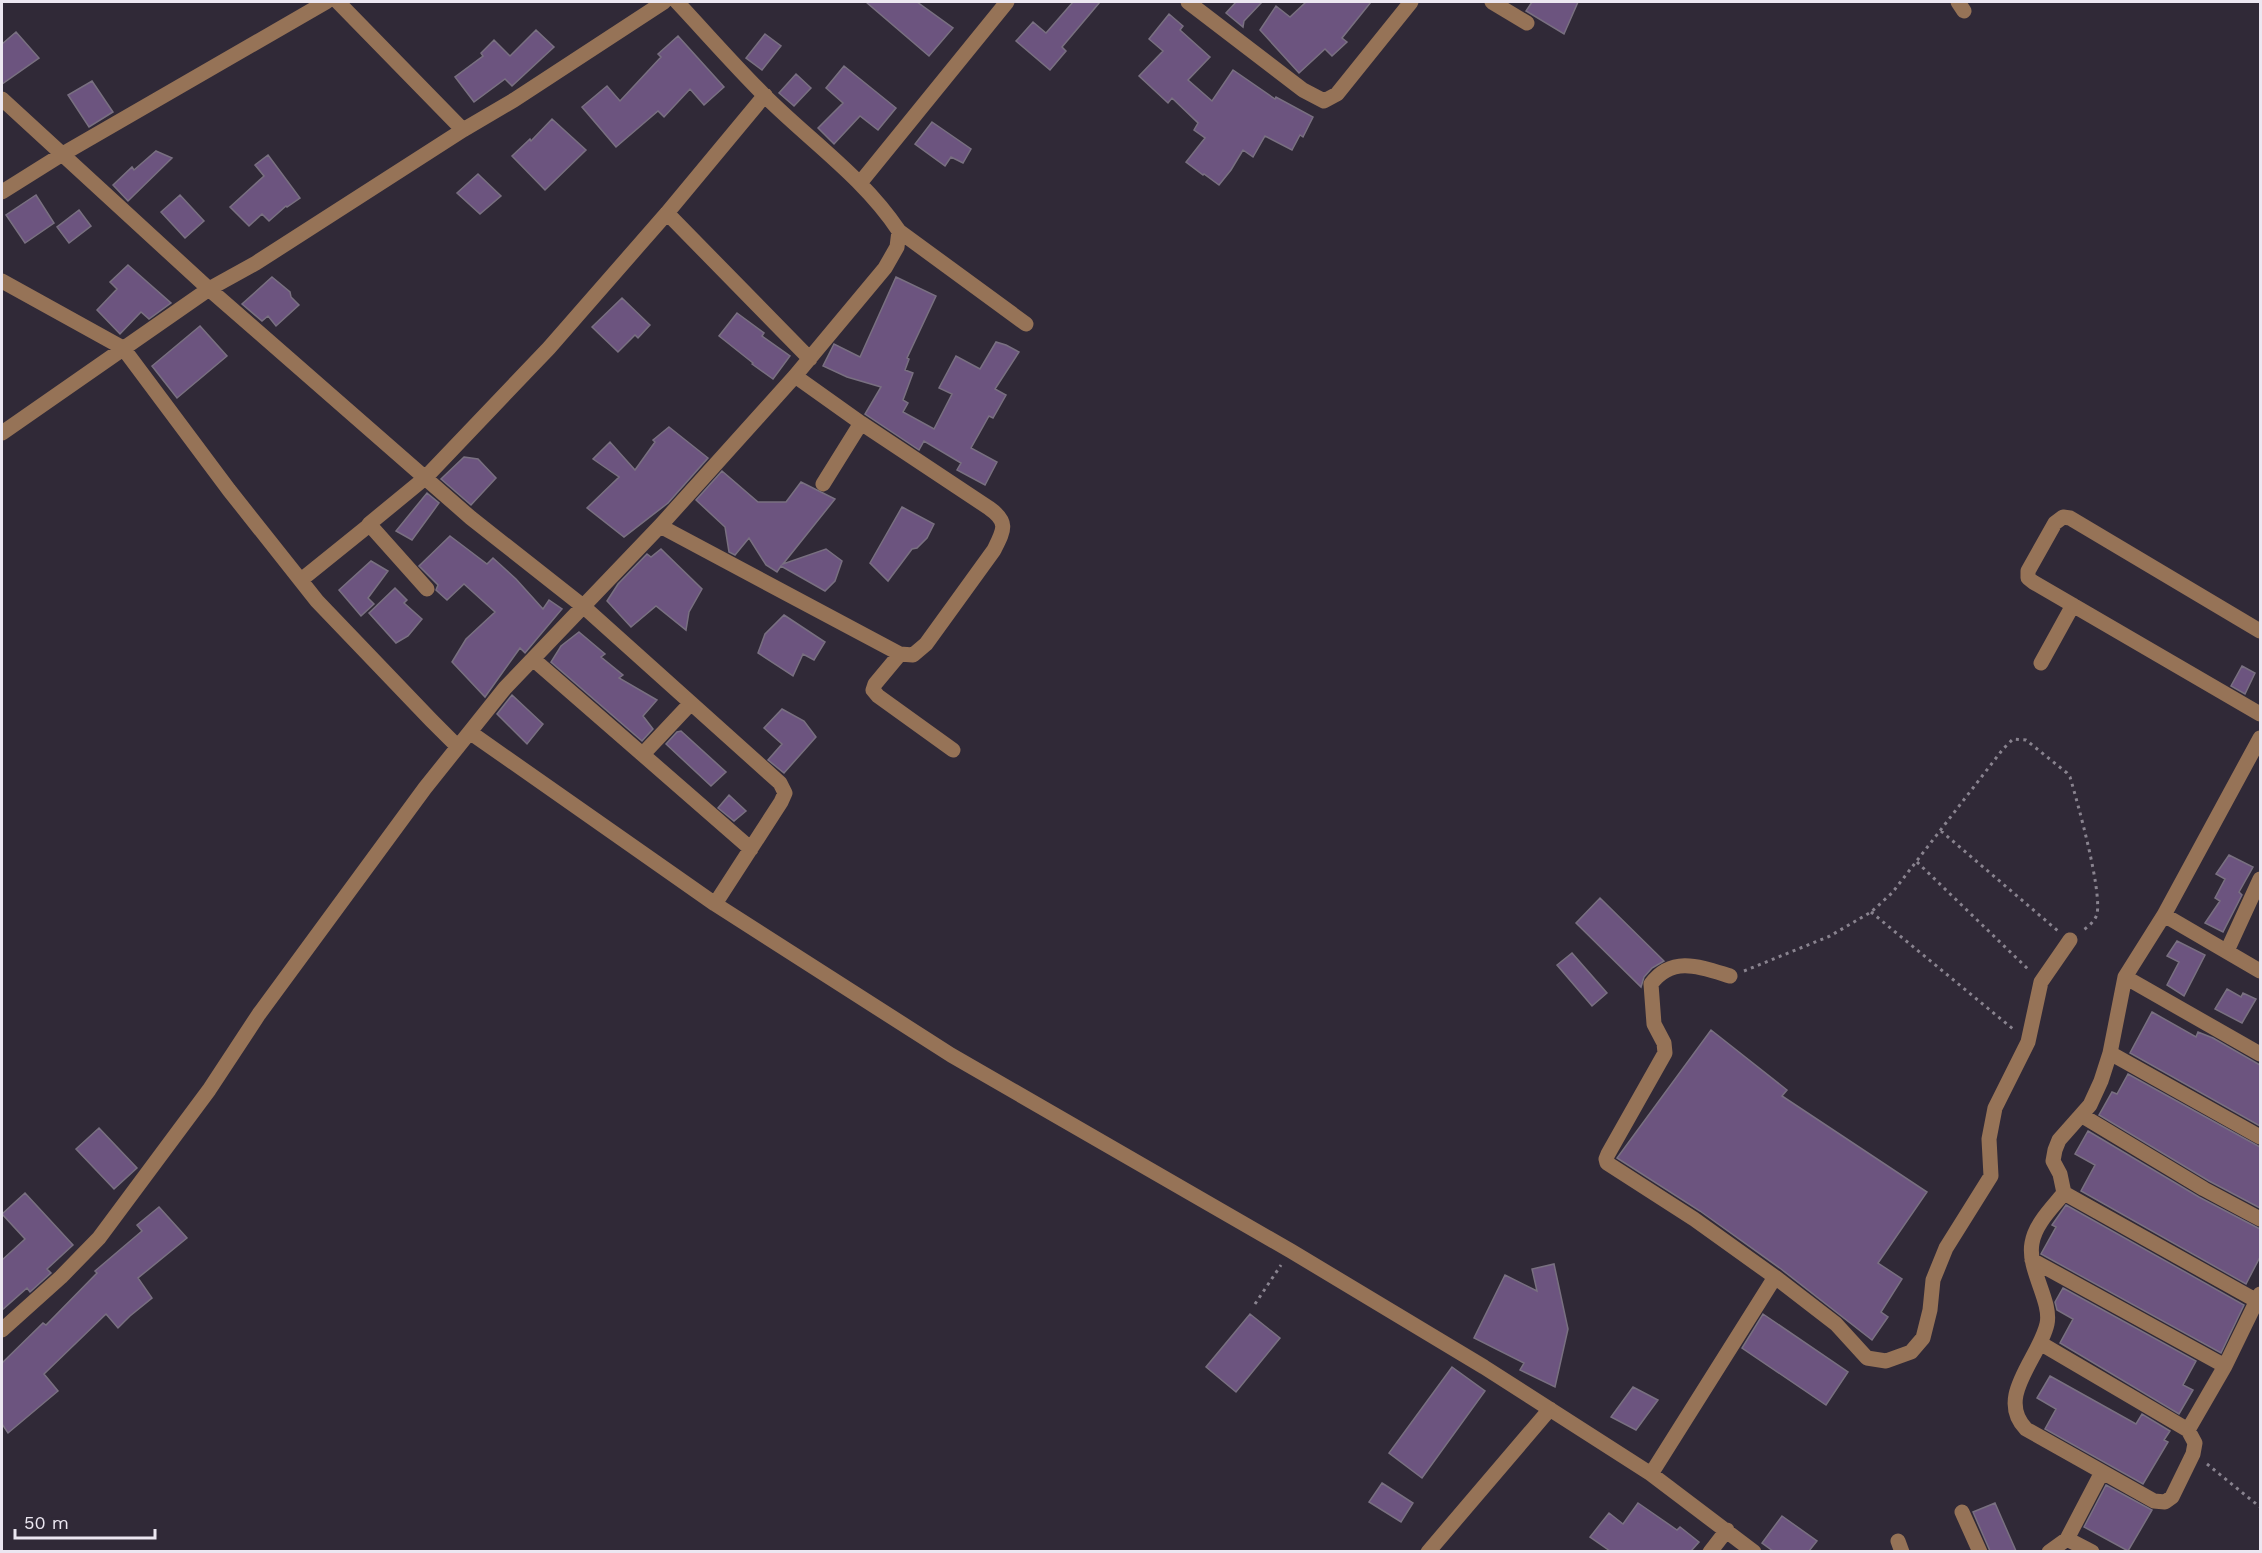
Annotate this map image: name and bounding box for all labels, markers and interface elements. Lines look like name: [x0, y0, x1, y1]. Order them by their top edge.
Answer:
scale bar: [15, 1502, 154, 1540]
text: 50 m: [24, 1512, 69, 1533]

